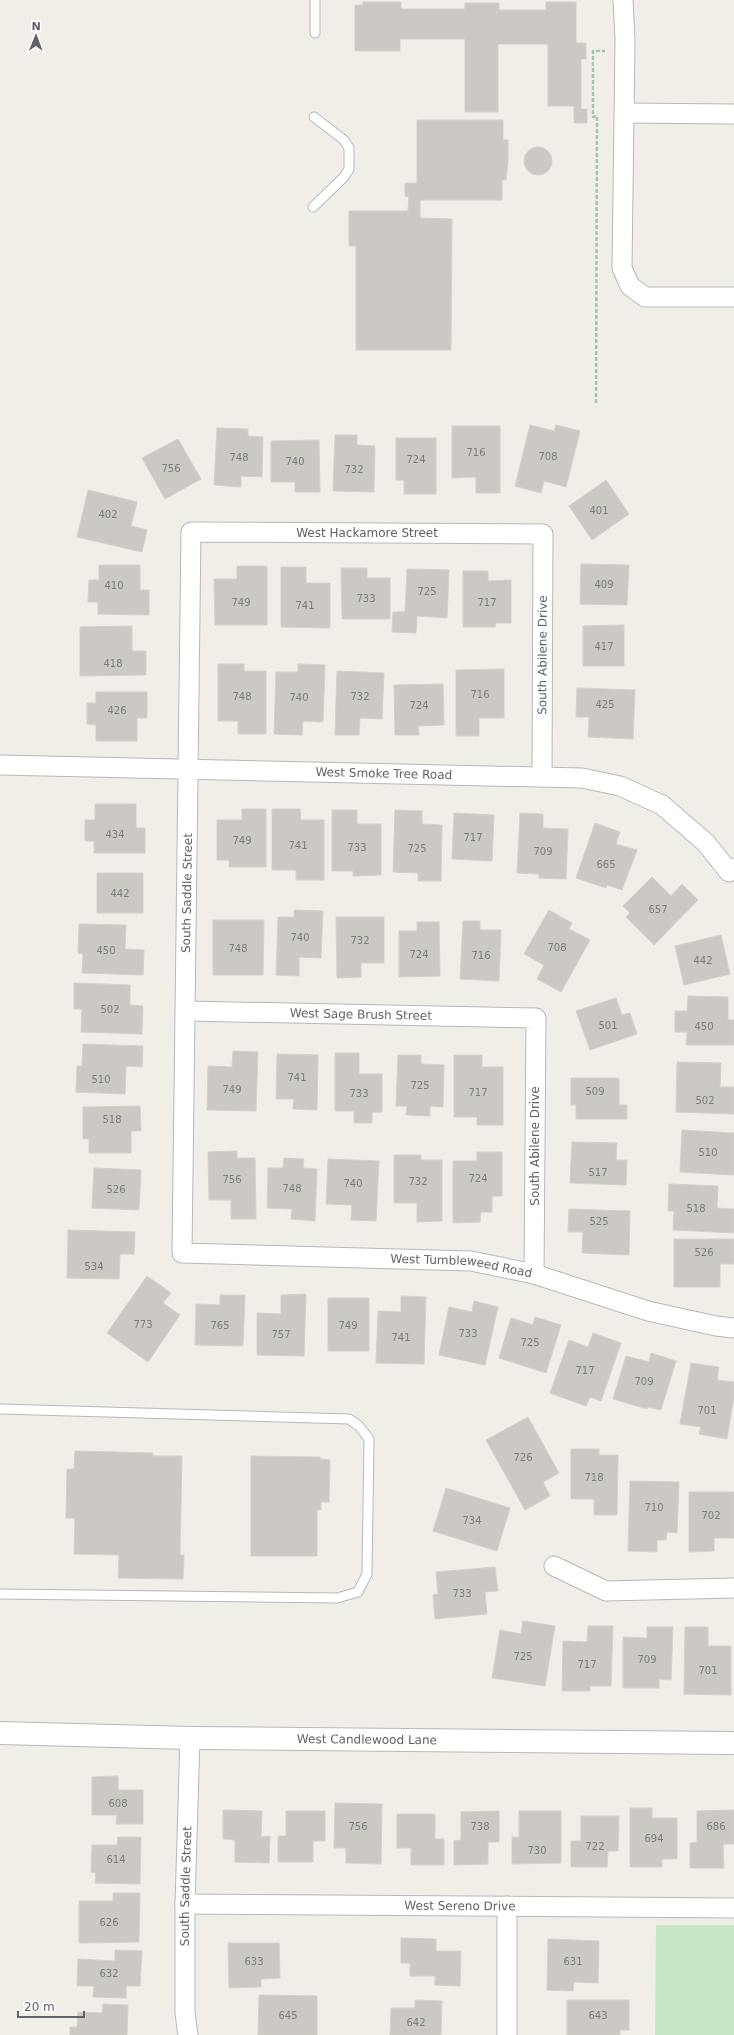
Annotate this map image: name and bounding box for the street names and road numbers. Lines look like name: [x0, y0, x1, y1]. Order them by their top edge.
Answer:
street label: West Hackamore Street: [296, 526, 438, 540]
street label: South Abilene Drive: [535, 595, 550, 715]
street label: West Smoke Tree Road: [315, 765, 452, 782]
street label: South Saddle Street: [179, 833, 195, 953]
street label: West Sage Brush Street: [290, 1006, 432, 1023]
street label: South Abilene Drive: [528, 1086, 542, 1206]
street label: West Tumbleweed Road: [390, 1252, 533, 1280]
street label: West Candlewood Lane: [297, 1732, 437, 1747]
street label: South Saddle Street: [178, 1826, 194, 1946]
street label: West Sereno Drive: [404, 1899, 516, 1913]

